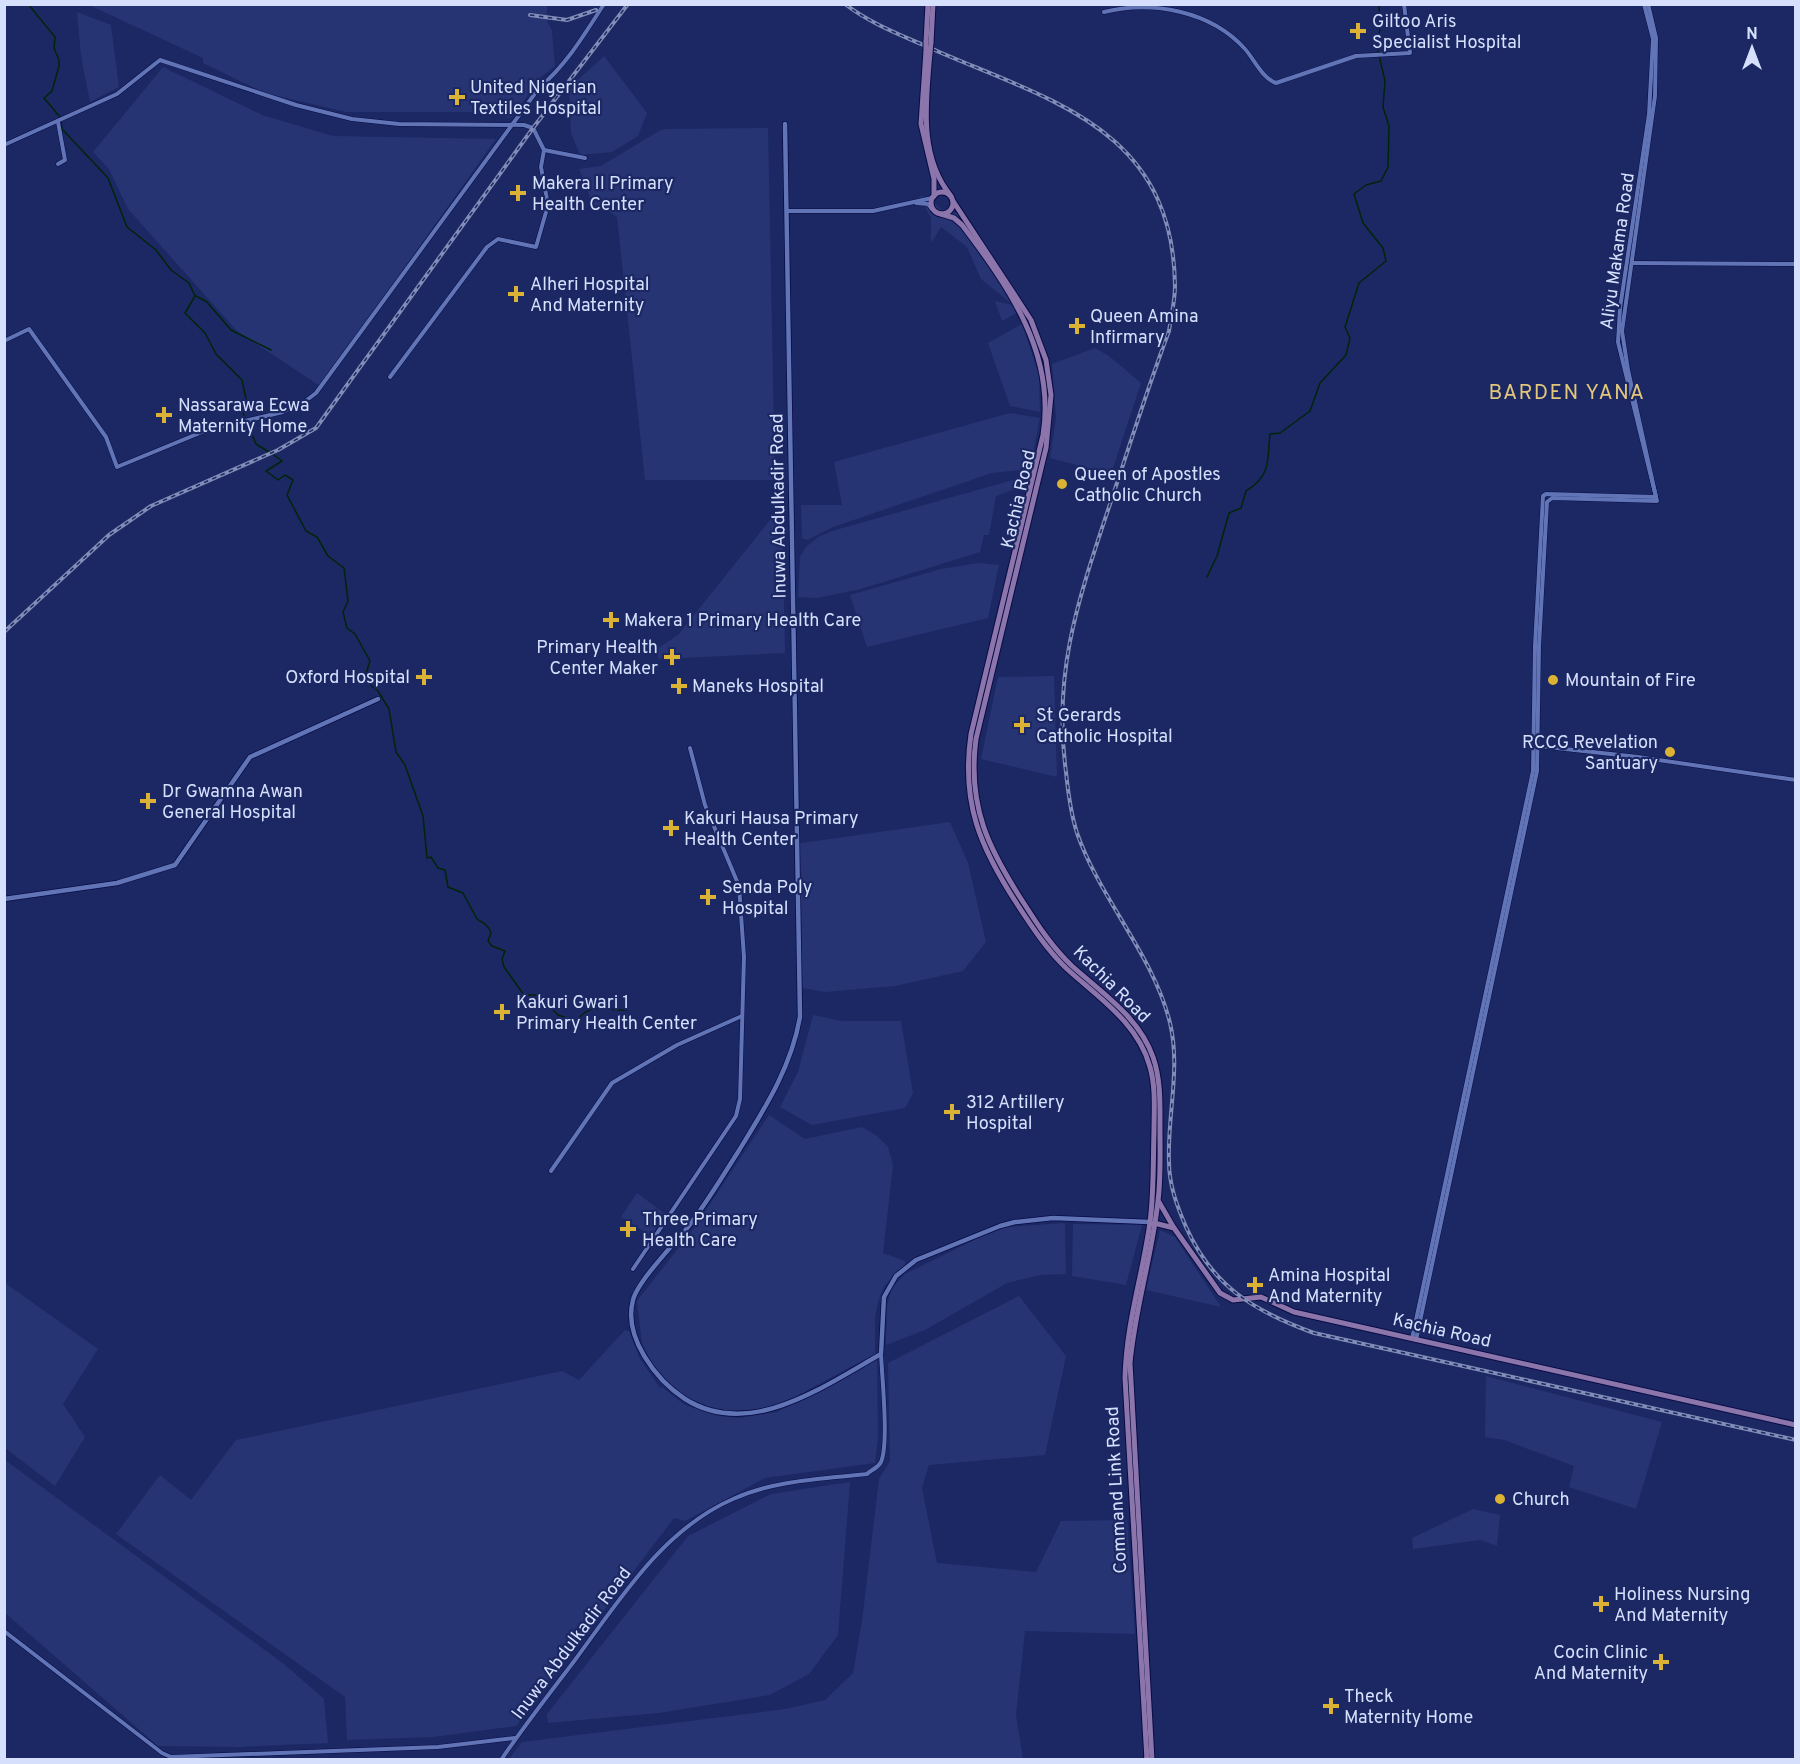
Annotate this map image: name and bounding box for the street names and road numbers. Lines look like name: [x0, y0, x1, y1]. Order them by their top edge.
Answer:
street label: Aliyu Makama Road: [1596, 171, 1641, 331]
street label: Inuwa Abdulkadir Road: [766, 413, 793, 599]
street label: Kachia Road: [997, 448, 1042, 551]
street label: Kachia Road: [1067, 941, 1155, 1029]
street label: Kachia Road: [1390, 1309, 1493, 1354]
street label: Command Link Road: [1102, 1406, 1133, 1574]
street label: Inuwa Abdulkadir Road: [507, 1563, 637, 1725]

